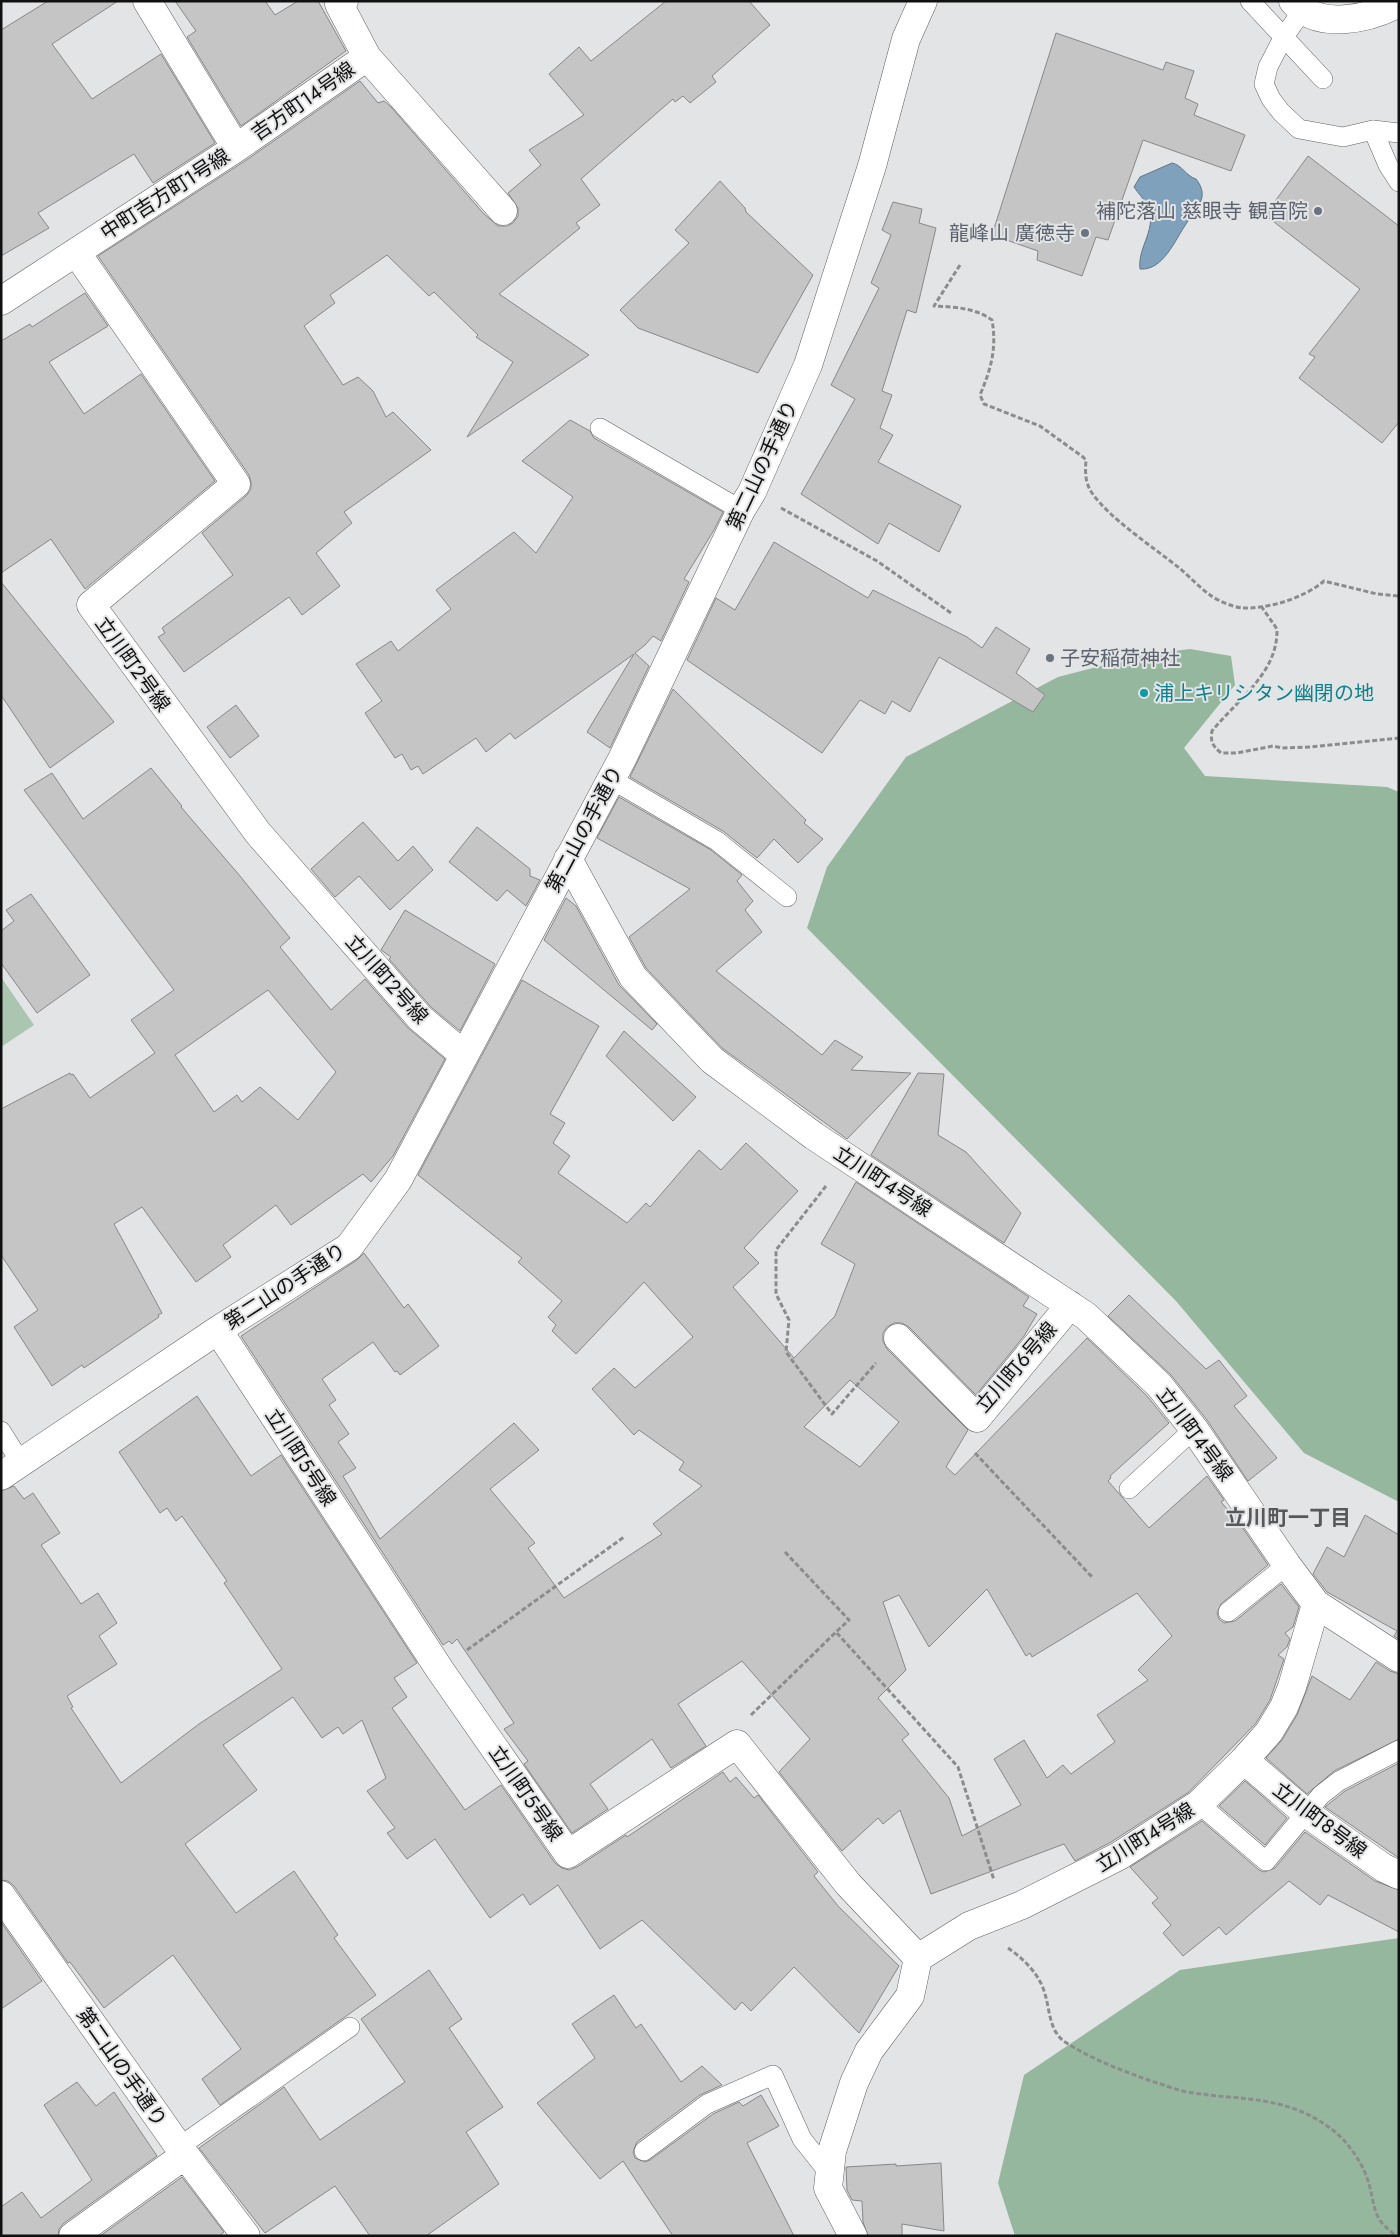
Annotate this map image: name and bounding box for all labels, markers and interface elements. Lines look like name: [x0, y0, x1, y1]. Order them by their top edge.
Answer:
street label: 吉方町14号線: [246, 55, 361, 148]
street label: 中町吉方町1号線: [95, 142, 236, 247]
place label: 補陀落山 慈眼寺 観音院: [1096, 197, 1308, 226]
marker: 補陀落山 慈眼寺 観音院: [1312, 205, 1324, 217]
place label: 龍峰山 廣徳寺: [949, 219, 1075, 248]
marker: 龍峰山 廣徳寺: [1079, 227, 1091, 239]
street label: 第二山の手通り: [720, 396, 805, 535]
street label: 立川町2号線: [88, 611, 177, 718]
place label: 子安稲荷神社: [1060, 644, 1180, 673]
marker: 子安稲荷神社: [1044, 652, 1056, 664]
place label: 浦上キリシタン幽閉の地: [1154, 679, 1374, 708]
marker: 浦上キリシタン幽閉の地: [1138, 687, 1150, 699]
street label: 第二山の手通り: [539, 761, 630, 898]
street label: 立川町2号線: [339, 928, 435, 1030]
street label: 立川町4号線: [828, 1139, 937, 1224]
street label: 第二山の手通り: [219, 1236, 352, 1337]
street label: 立川町6号線: [969, 1316, 1064, 1419]
street label: 立川町4号線: [1149, 1381, 1240, 1488]
street label: 立川町5号線: [258, 1403, 343, 1512]
district label: 立川町一丁目: [1225, 1503, 1351, 1533]
street label: 立川町5号線: [482, 1739, 569, 1847]
street label: 立川町8号線: [1267, 1775, 1373, 1865]
street label: 立川町4号線: [1090, 1796, 1200, 1879]
street label: 第二山の手通り: [70, 2002, 174, 2133]

